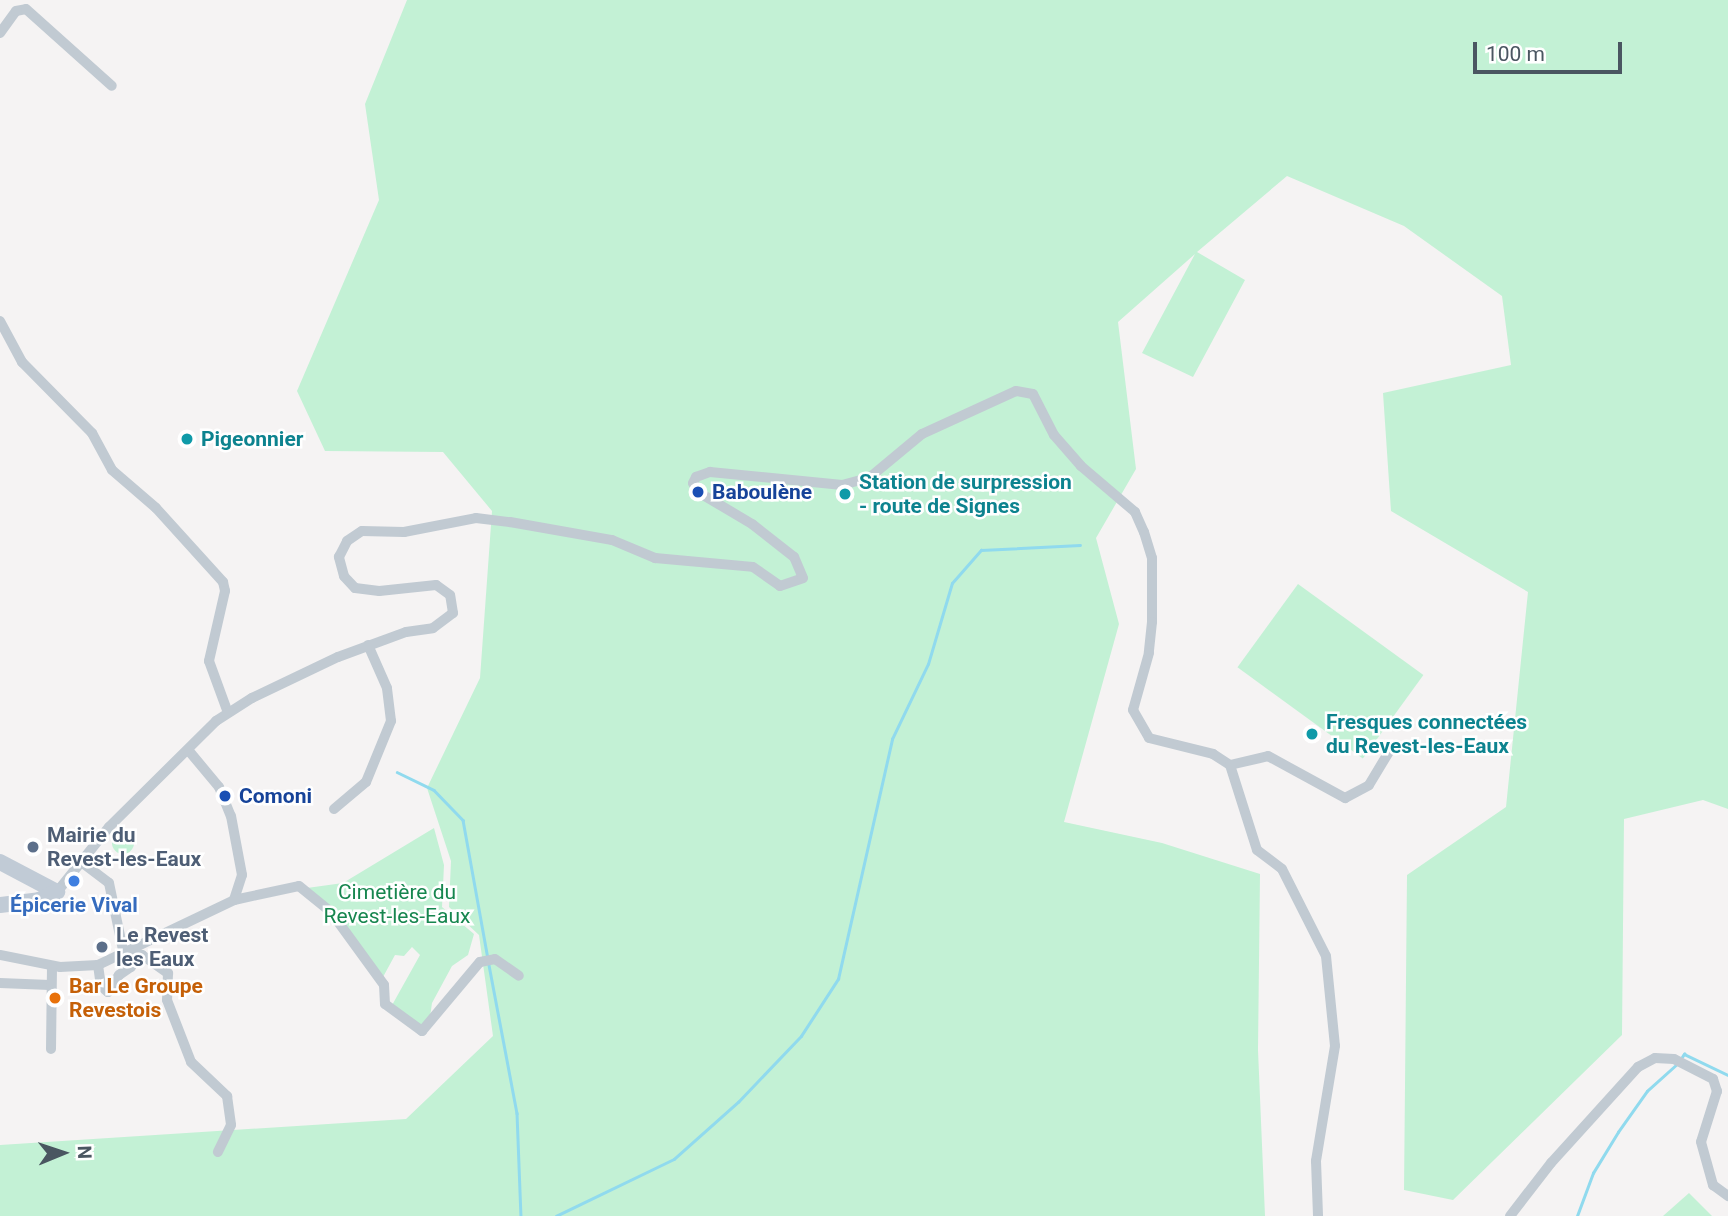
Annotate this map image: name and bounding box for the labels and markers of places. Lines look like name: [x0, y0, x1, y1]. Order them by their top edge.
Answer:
place label: Pigeonnier: [201, 426, 303, 452]
marker: Pigeonnier: [179, 431, 195, 447]
place label: Station de surpression - route de Signes: [859, 469, 1072, 519]
place label: Baboulène: [712, 479, 812, 505]
marker: Baboulène: [690, 484, 706, 500]
marker: Station de surpression - route de Signes: [837, 486, 853, 502]
place label: Fresques connectées du Revest-les-Eaux: [1326, 709, 1527, 759]
marker: Fresques connectées du Revest-les-Eaux: [1304, 726, 1320, 742]
place label: Comoni: [239, 783, 312, 809]
marker: Comoni: [217, 788, 233, 804]
place label: Mairie du Revest-les-Eaux: [47, 822, 201, 872]
marker: Mairie du Revest-les-Eaux: [25, 839, 41, 855]
marker: Épicerie Vival: [66, 873, 82, 889]
place label: Épicerie Vival: [10, 892, 138, 918]
place label: Le Revest les Eaux: [116, 922, 208, 972]
marker: Le Revest les Eaux: [94, 939, 110, 955]
place label: Bar Le Groupe Revestois: [69, 973, 203, 1023]
marker: Bar Le Groupe Revestois: [47, 990, 63, 1006]

